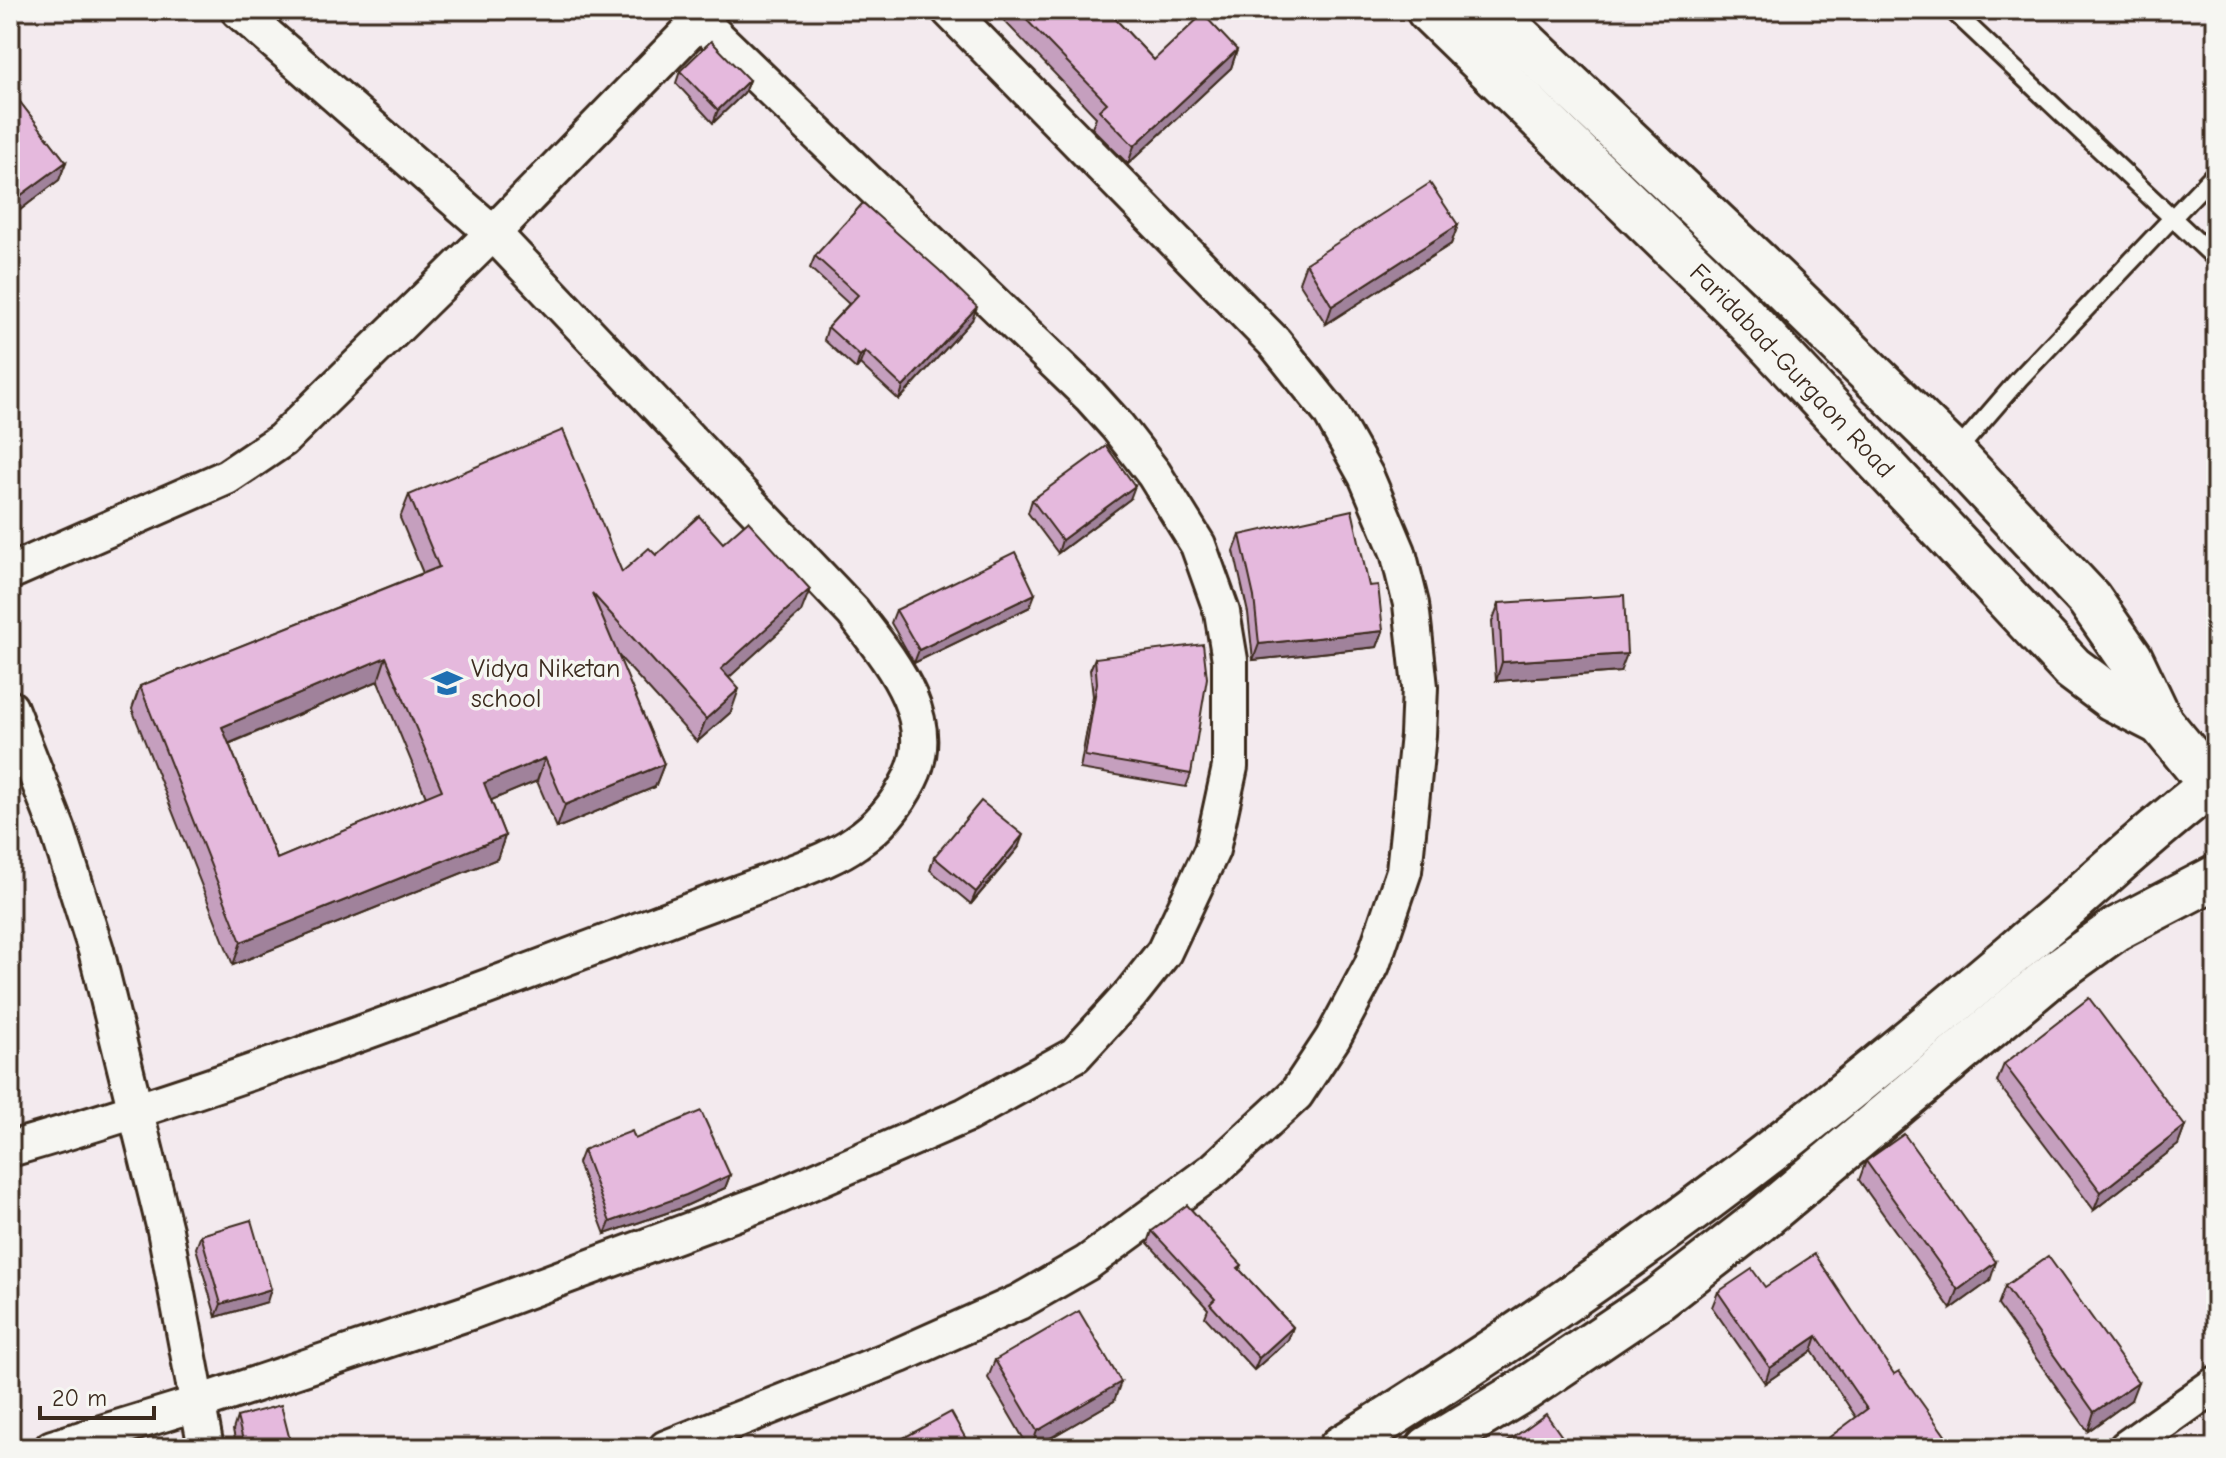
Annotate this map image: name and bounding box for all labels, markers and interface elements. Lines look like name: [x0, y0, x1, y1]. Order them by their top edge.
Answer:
street label: Faridabad-Gurgaon Road: [1683, 258, 1900, 484]
place label: Vidya Niketan school: [471, 654, 621, 714]
school or university icon: Vidya Niketan school: [430, 666, 464, 700]
scale bar: [40, 1370, 154, 1420]
text: 20 m: [52, 1384, 107, 1412]

